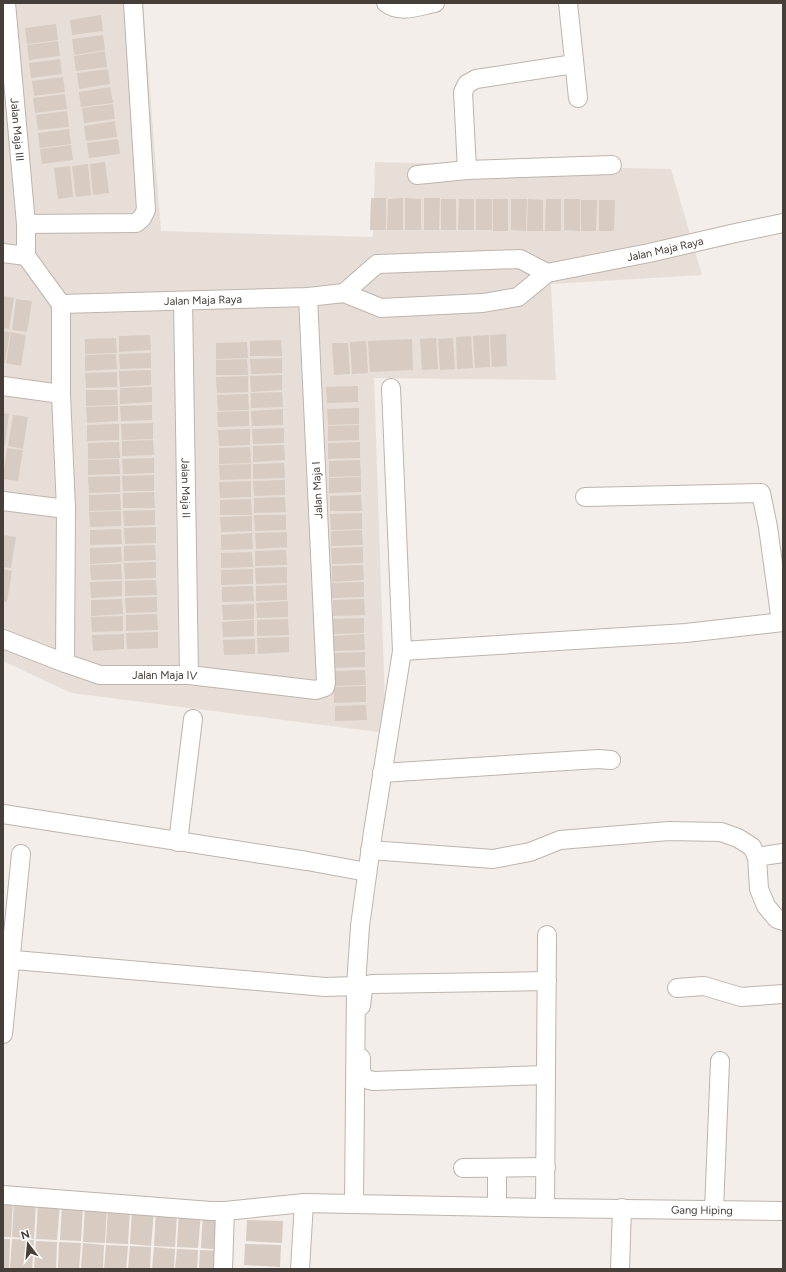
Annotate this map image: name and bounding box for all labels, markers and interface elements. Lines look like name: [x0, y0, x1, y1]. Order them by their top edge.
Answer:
street label: Jalan Maja III: [8, 97, 26, 162]
street label: Jalan Maja Raya: [626, 235, 705, 264]
street label: Jalan Maja Raya: [164, 293, 242, 308]
street label: Jalan Maja II: [179, 458, 192, 518]
street label: Jalan Maja I: [310, 461, 325, 519]
street label: Jalan Maja IV: [132, 669, 198, 683]
street label: Gang Hiping: [671, 1204, 733, 1217]
north arrow: [8, 1224, 48, 1264]
text: N: [19, 1227, 31, 1242]

